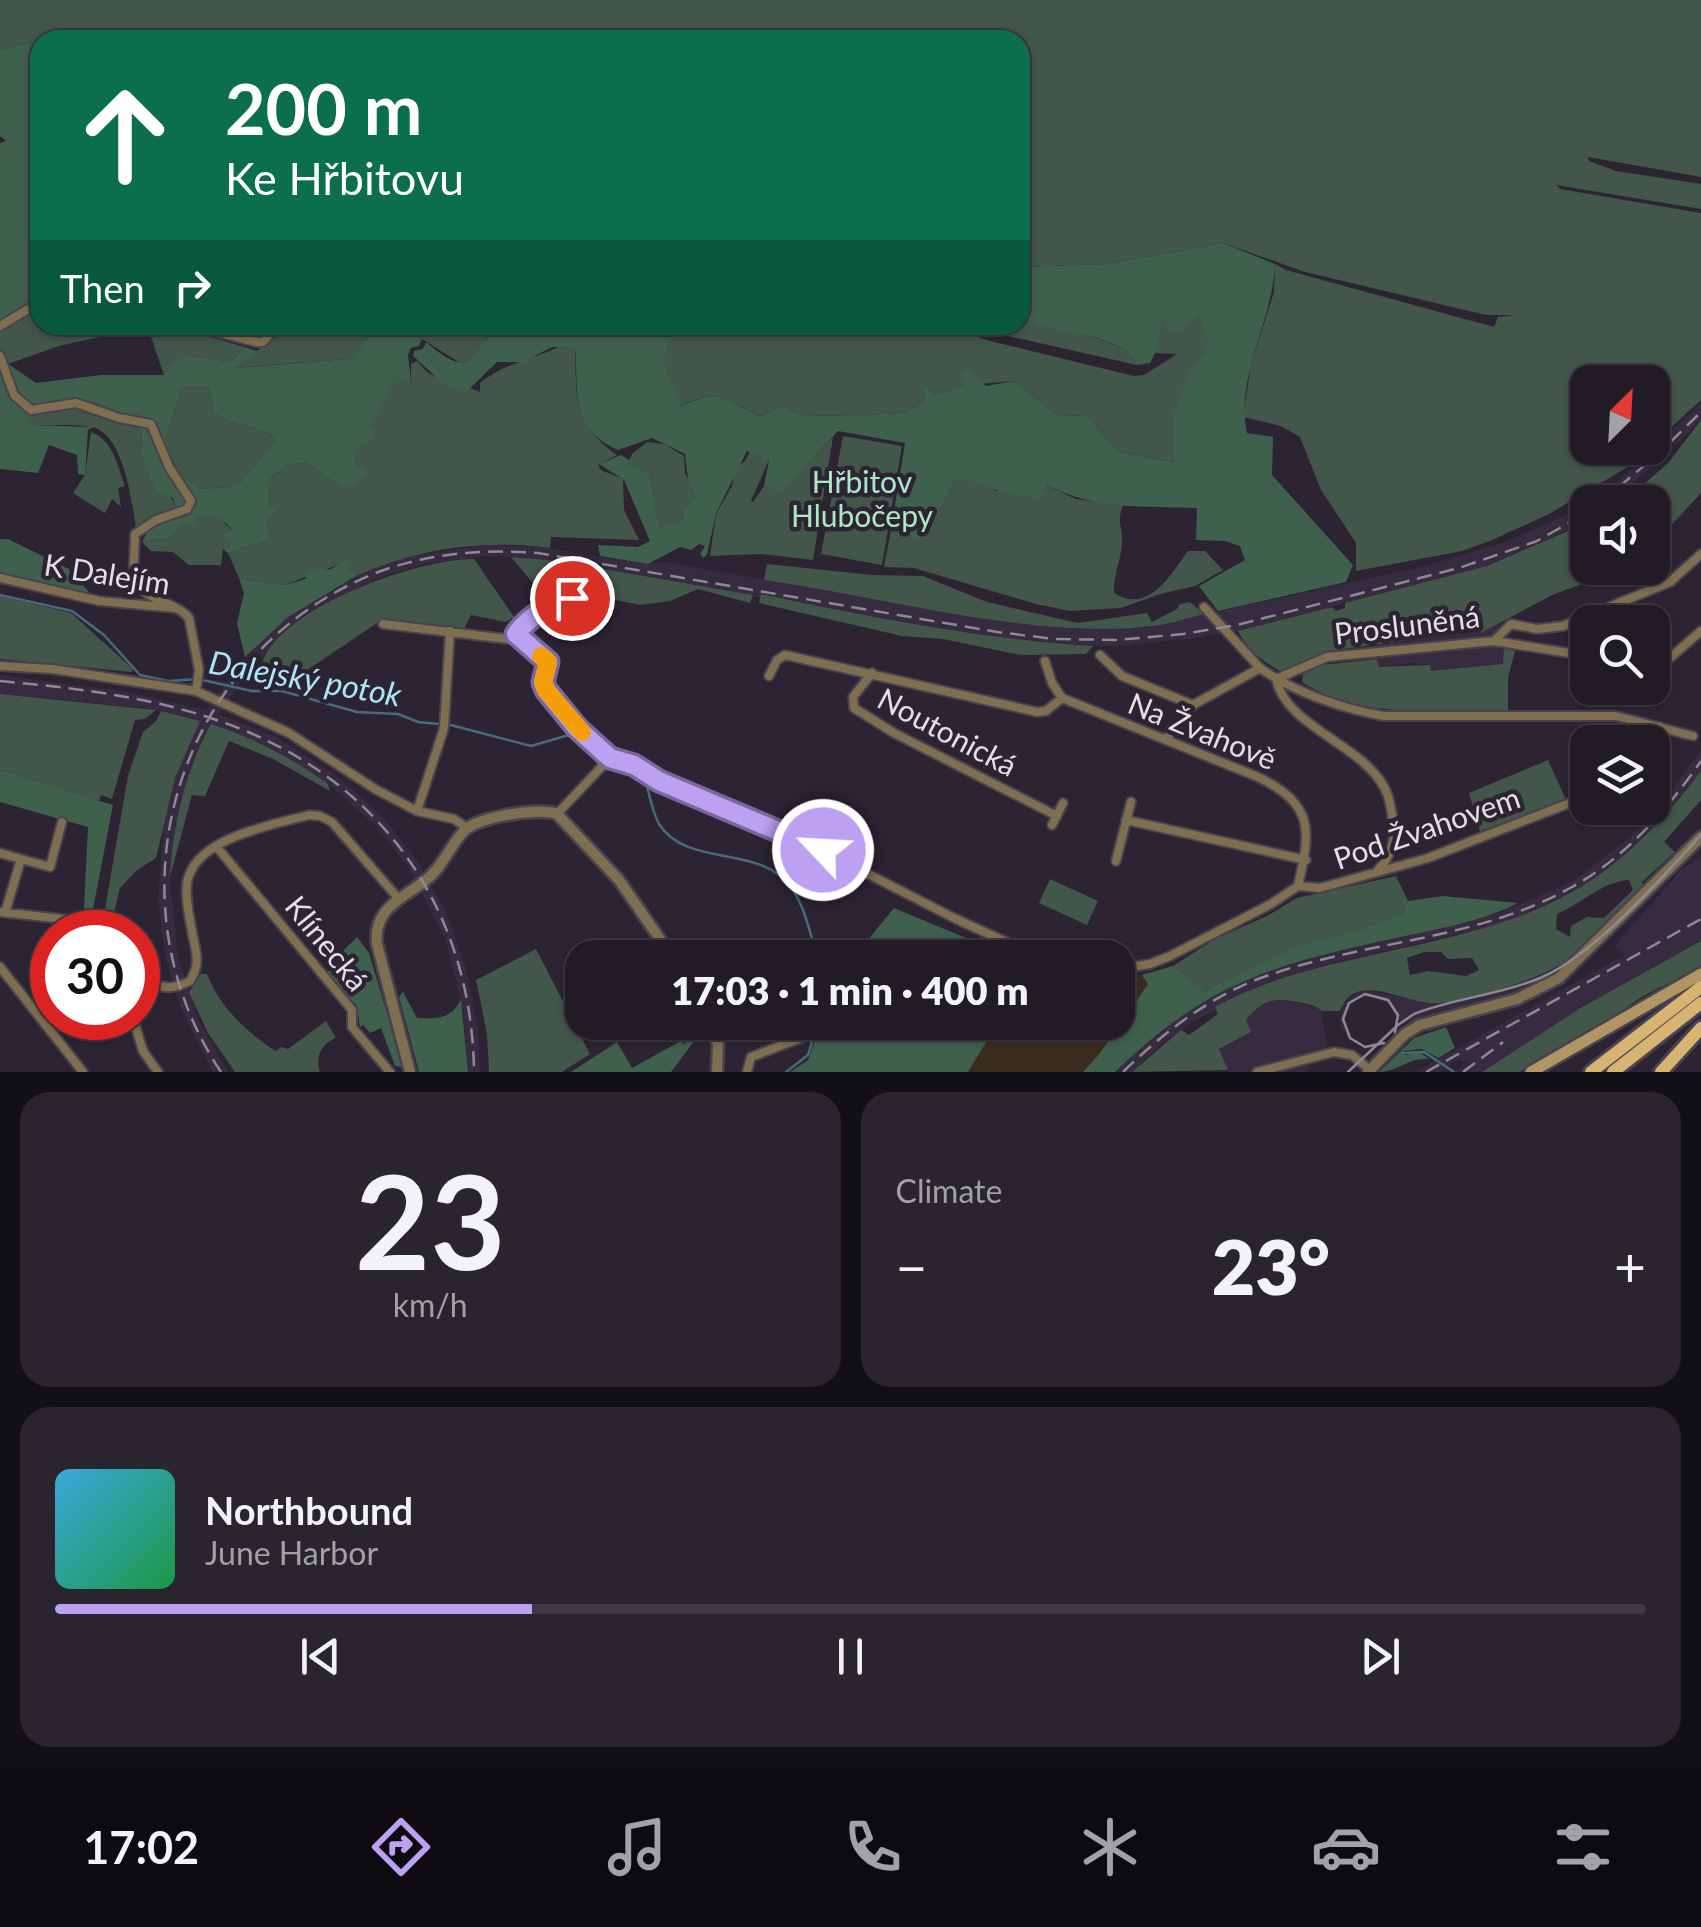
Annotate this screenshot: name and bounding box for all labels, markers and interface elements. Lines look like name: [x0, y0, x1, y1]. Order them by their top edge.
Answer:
text: 200 m: [225, 66, 422, 150]
icon: ahead: [60, 70, 190, 200]
text: Ke Hřbitovu: [225, 151, 464, 205]
icon: right: [165, 260, 220, 315]
text: Then: [60, 265, 145, 311]
north arrow: [1570, 365, 1670, 465]
map controls: [1570, 365, 1670, 825]
park label: Hřbitov Hlubočepy: [791, 463, 934, 533]
button: sound: [1570, 485, 1670, 585]
street label: K Dalejím: [42, 545, 173, 601]
pin: [530, 556, 615, 641]
icon: arrive: [545, 571, 600, 626]
street label: Prosluněná: [1332, 597, 1481, 651]
button: search: [1570, 605, 1670, 705]
water label: Dalejský potok: [206, 641, 405, 714]
street label: Noutonická: [872, 680, 1024, 783]
street label: Na Žvahově: [1123, 684, 1282, 776]
button: layers: [1570, 725, 1670, 825]
street label: Pod Žvahovem: [1328, 778, 1524, 876]
position arrow: [771, 798, 875, 902]
street label: Klínecká: [279, 888, 377, 997]
speed limit sign: 30: [30, 910, 160, 1040]
text: 17:03 · 1 min · 400 m: [671, 967, 1029, 1013]
text: 23: [355, 1142, 506, 1298]
text: Climate: [896, 1171, 1002, 1210]
text: 23°: [1212, 1221, 1330, 1311]
text: −: [896, 1233, 927, 1299]
text: +: [1614, 1233, 1646, 1299]
text: km/h: [393, 1285, 468, 1324]
text: Northbound: [205, 1487, 413, 1533]
text: June Harbor: [205, 1533, 378, 1572]
icon: previous: [293, 1629, 348, 1684]
icon: pause: [823, 1629, 878, 1684]
icon: next: [1353, 1629, 1408, 1684]
icon: directions: [366, 1812, 436, 1882]
icon: music: [602, 1812, 672, 1882]
icon: phone: [838, 1812, 908, 1882]
icon: climate: [1075, 1812, 1145, 1882]
icon: car: [1311, 1812, 1381, 1882]
icon: filters: [1548, 1812, 1618, 1882]
text: 17:02: [83, 1820, 199, 1874]

